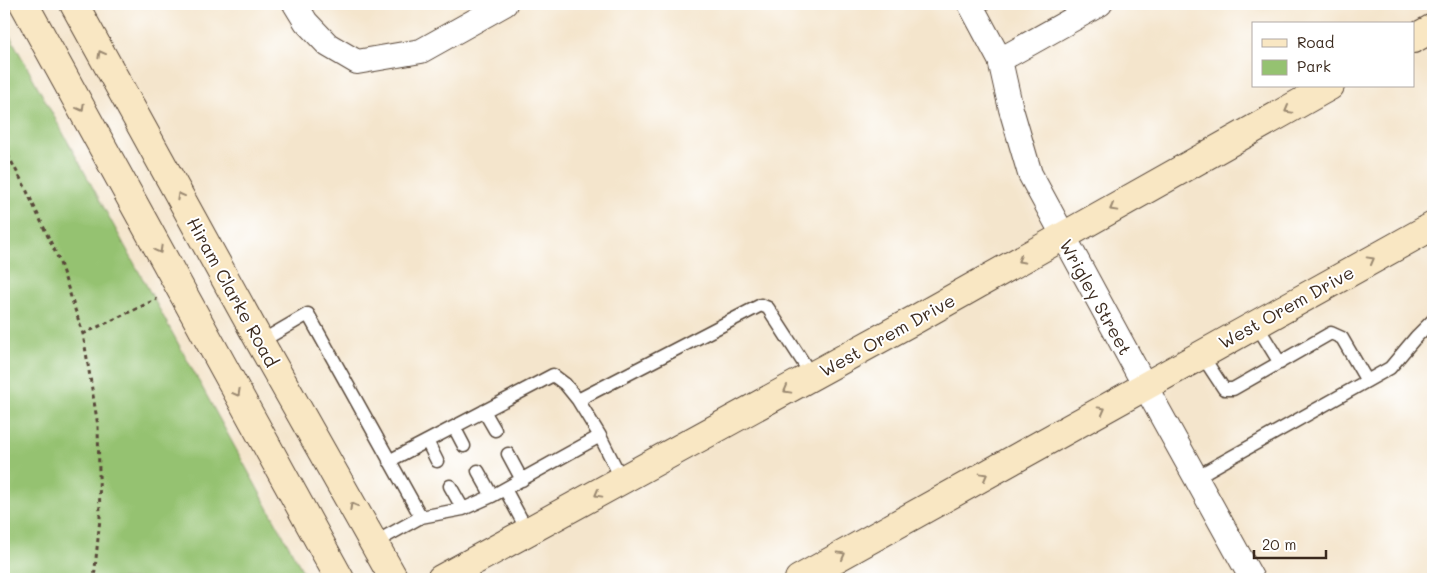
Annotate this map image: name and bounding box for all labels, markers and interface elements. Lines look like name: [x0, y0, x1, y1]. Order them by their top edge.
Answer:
legend: [1252, 22, 1414, 88]
text: Road: [1297, 32, 1334, 52]
one-way arrow: [97, 50, 107, 59]
text: Park: [1297, 56, 1331, 76]
one-way arrow: [75, 102, 85, 111]
one-way arrow: [1284, 104, 1293, 114]
one-way arrow: [176, 193, 186, 202]
one-way arrow: [1110, 202, 1119, 212]
street label: Hiram Clarke Road: [182, 213, 284, 371]
street label: Wrigley Street: [1054, 235, 1138, 359]
one-way arrow: [153, 245, 163, 254]
one-way arrow: [1017, 254, 1026, 264]
one-way arrow: [1366, 256, 1375, 266]
street label: West Orem Drive: [1214, 260, 1358, 354]
street label: West Orem Drive: [815, 288, 959, 382]
one-way arrow: [783, 384, 792, 394]
one-way arrow: [231, 387, 241, 396]
one-way arrow: [1096, 406, 1105, 416]
one-way arrow: [978, 472, 987, 482]
one-way arrow: [594, 487, 603, 497]
one-way arrow: [349, 503, 359, 512]
scale bar: [1254, 528, 1327, 560]
text: 20 m: [1262, 534, 1296, 554]
one-way arrow: [837, 552, 846, 562]

